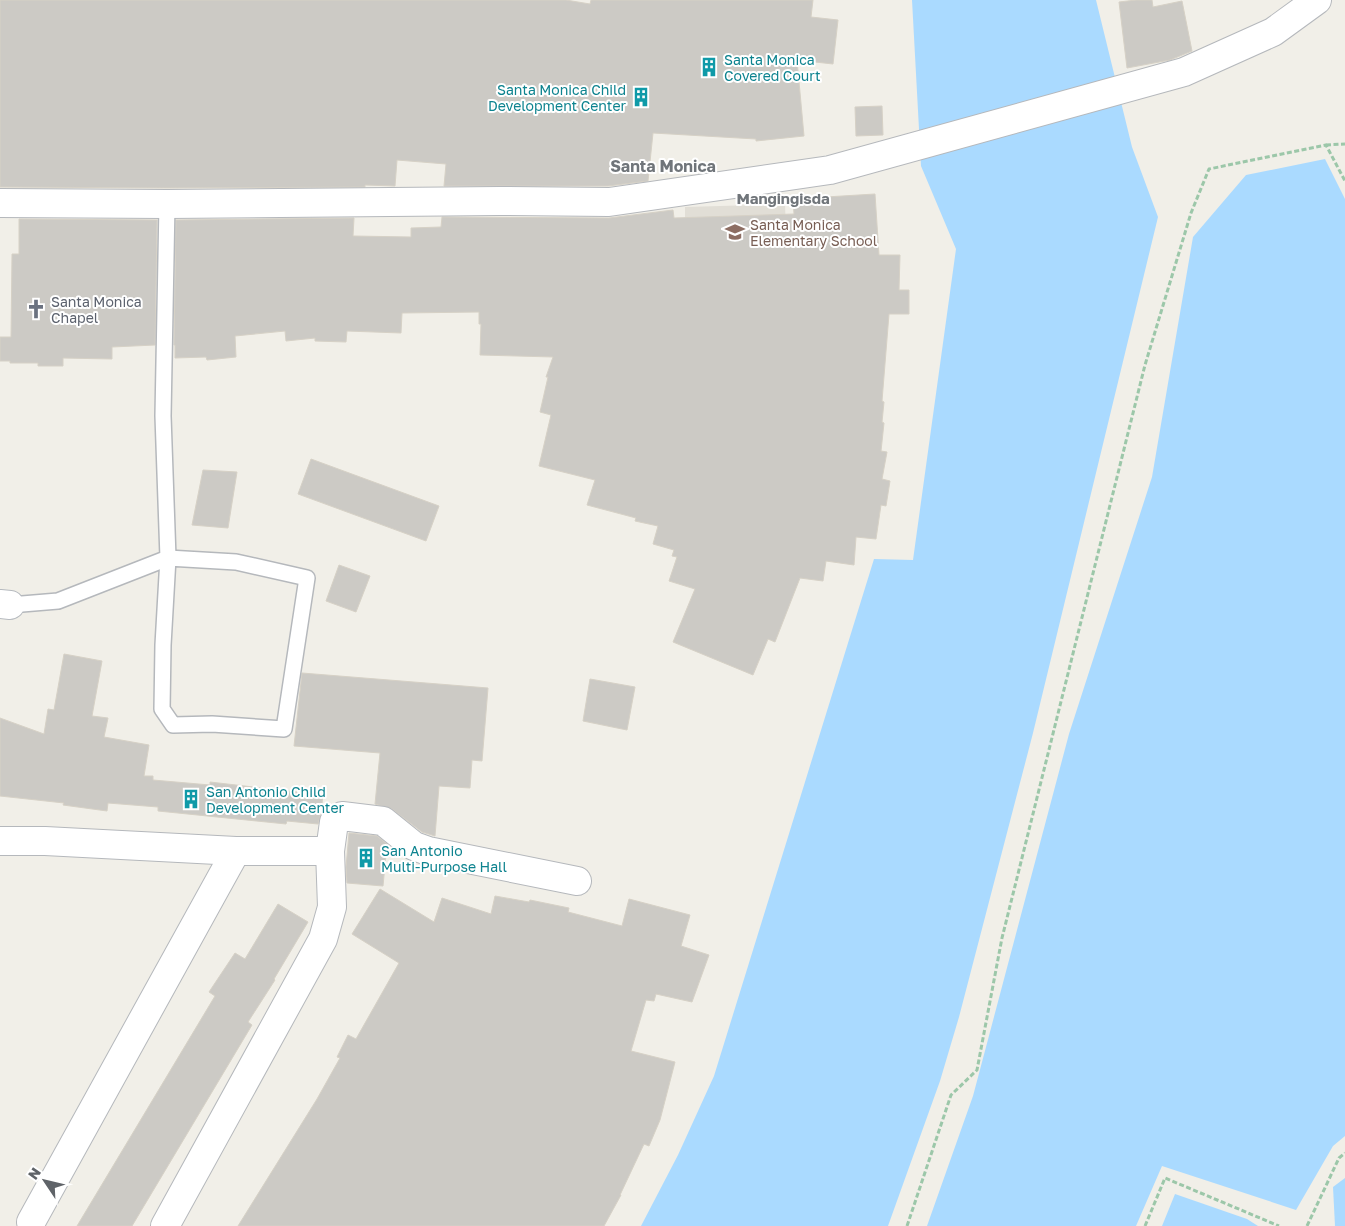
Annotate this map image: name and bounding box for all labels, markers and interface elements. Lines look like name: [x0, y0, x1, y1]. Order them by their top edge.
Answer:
place label: Santa Monica Covered Court: [724, 51, 821, 84]
building icon: Santa Monica Covered Court: [698, 56, 720, 78]
place label: Santa Monica Child Development Center: [488, 81, 627, 114]
building icon: Santa Monica Child Development Center: [630, 86, 652, 108]
district label: Santa Monica: [610, 156, 716, 176]
district label: Mangingisda: [736, 189, 830, 207]
place label: Santa Monica Elementary School: [750, 216, 877, 249]
school or university icon: Santa Monica Elementary School: [724, 221, 746, 243]
place label: Santa Monica Chapel: [51, 293, 142, 326]
church icon: Santa Monica Chapel: [25, 298, 47, 320]
place label: San Antonio Child Development Center: [206, 783, 345, 816]
building icon: San Antonio Child Development Center: [180, 788, 202, 810]
place label: San Antonio Multi-Purpose Hall: [381, 842, 507, 875]
building icon: San Antonio Multi-Purpose Hall: [355, 847, 377, 869]
north arrow: [20, 1156, 70, 1206]
text: N: [24, 1164, 44, 1182]

